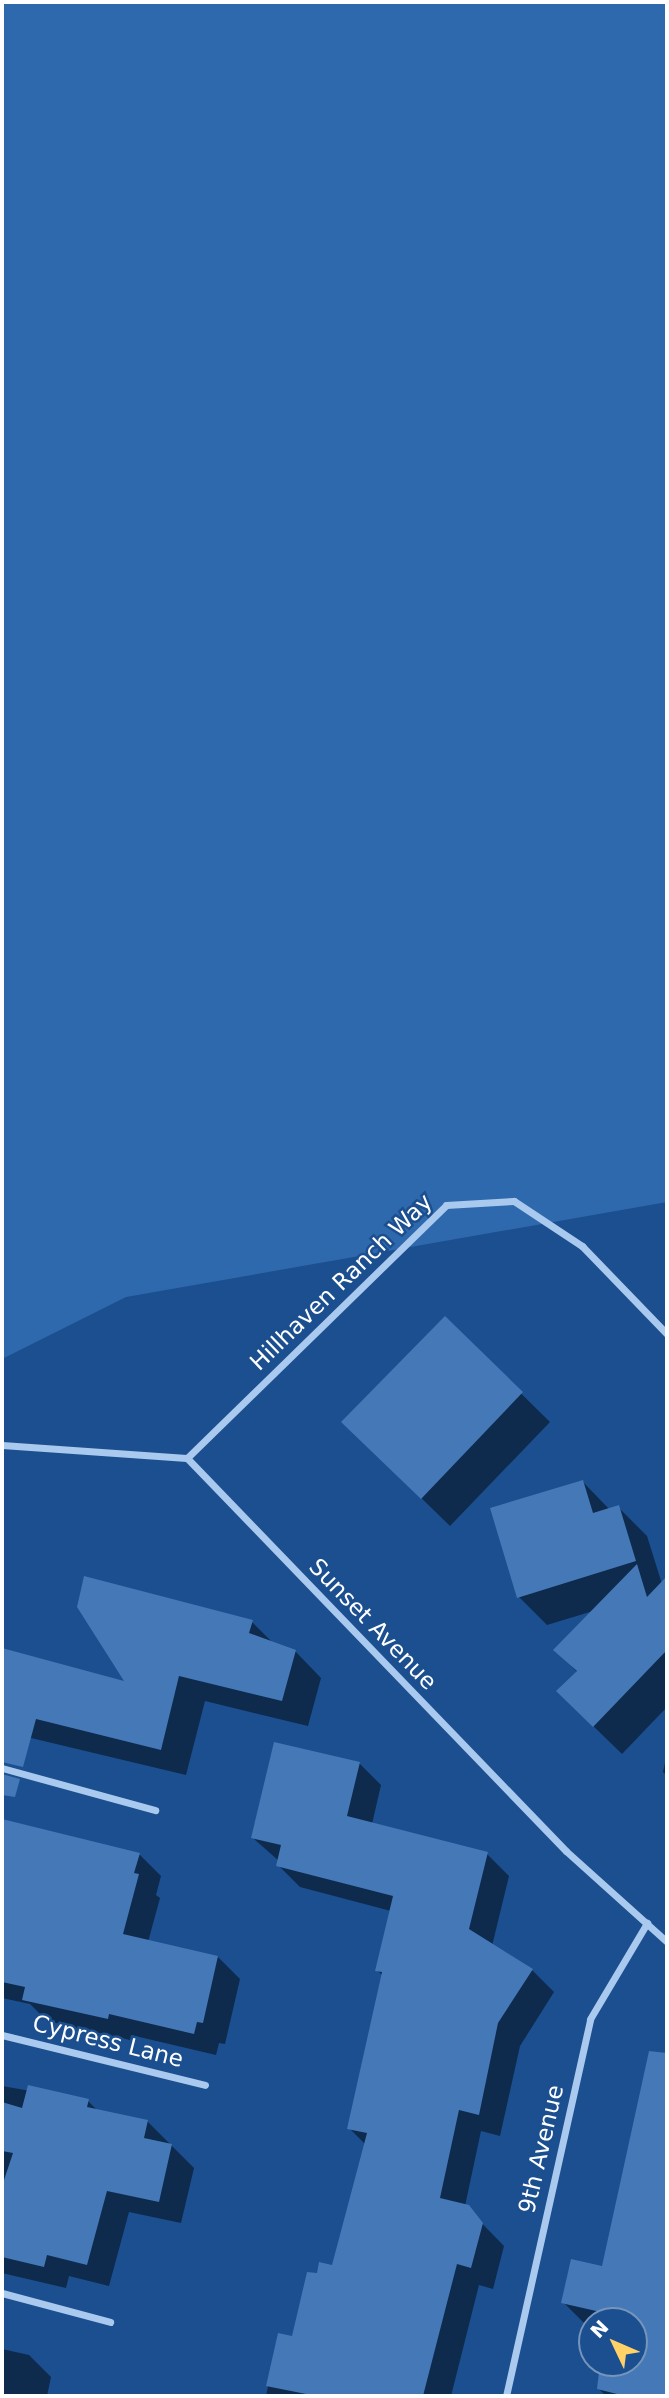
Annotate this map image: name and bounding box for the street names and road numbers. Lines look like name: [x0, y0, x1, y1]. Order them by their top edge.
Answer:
street label: Hillhaven Ranch Way: [244, 1188, 438, 1376]
street label: Sunset Avenue: [303, 1553, 443, 1695]
street label: Cypress Lane: [30, 2009, 186, 2073]
street label: 9th Avenue: [513, 2082, 569, 2216]

